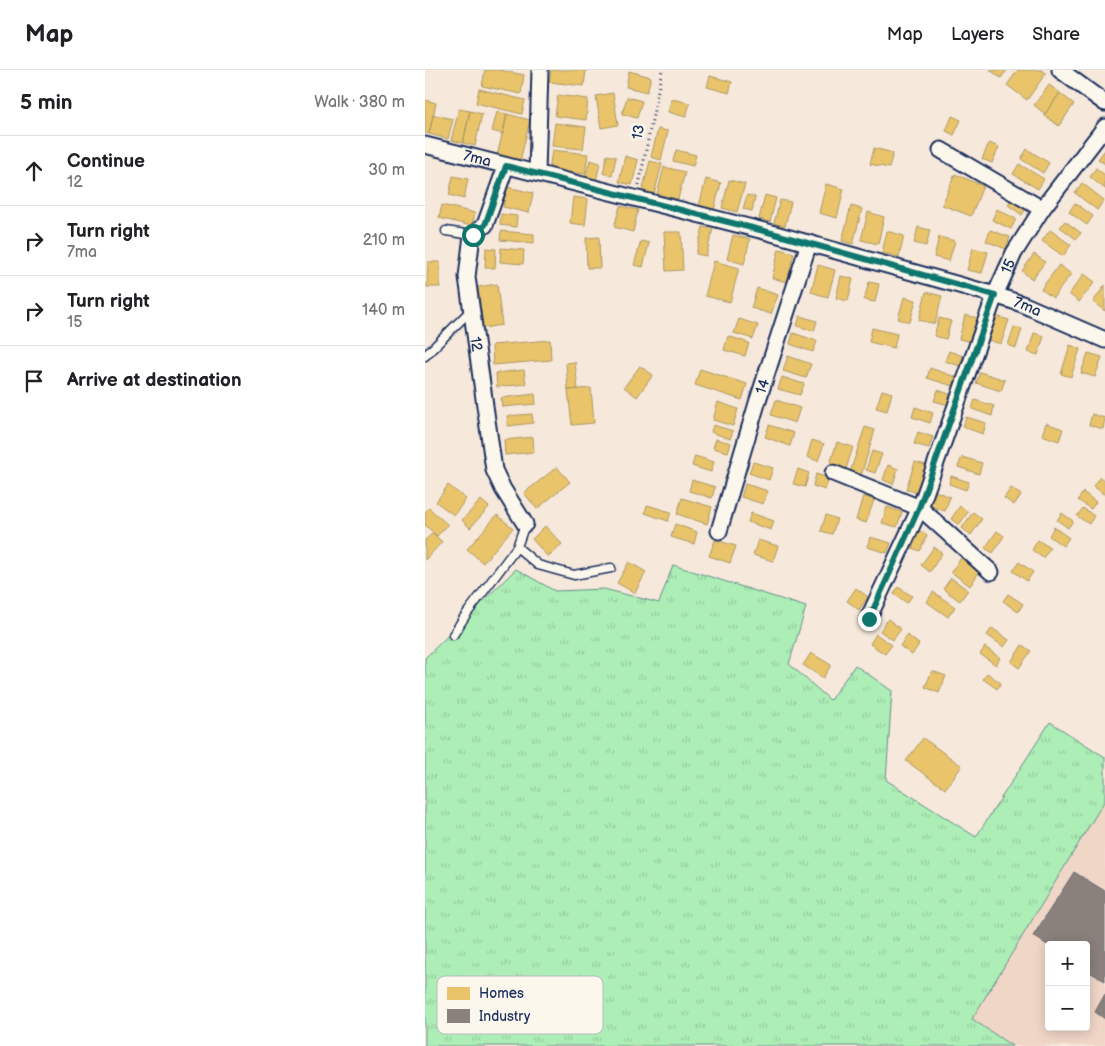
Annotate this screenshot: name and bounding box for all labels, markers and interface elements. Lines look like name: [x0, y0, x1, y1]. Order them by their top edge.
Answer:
text: Map: [25, 20, 73, 49]
text: Map: [887, 24, 923, 45]
text: Layers: [951, 24, 1004, 45]
text: Share: [1032, 24, 1080, 45]
text: 5 min: [20, 90, 73, 115]
text: Walk · 380 m: [314, 93, 405, 112]
street label: 13: [628, 123, 649, 141]
street label: 7ma: [461, 146, 493, 171]
text: Continue: [67, 150, 145, 173]
icon: ahead: [20, 157, 48, 185]
text: 30 m: [368, 161, 405, 180]
text: 12: [67, 173, 83, 192]
text: Turn right: [67, 220, 150, 243]
route start: [462, 224, 485, 247]
icon: right: [20, 227, 48, 255]
text: 210 m: [363, 231, 405, 250]
text: 7ma: [67, 243, 97, 262]
street label: 15: [997, 256, 1020, 277]
text: Turn right: [67, 290, 150, 313]
street label: 7ma: [1011, 293, 1044, 321]
icon: right: [20, 297, 48, 325]
text: 140 m: [362, 301, 405, 320]
text: 15: [67, 313, 82, 332]
street label: 12: [465, 336, 486, 353]
icon: arrive: [20, 367, 48, 395]
text: Arrive at destination: [67, 369, 242, 392]
street label: 14: [752, 376, 774, 397]
route end: [858, 608, 881, 631]
map controls: [1045, 941, 1090, 1031]
button: +: [1045, 941, 1090, 986]
legend: [437, 976, 603, 1034]
text: Homes: [479, 985, 524, 1002]
button: −: [1045, 986, 1090, 1031]
text: Industry: [479, 1008, 531, 1025]

